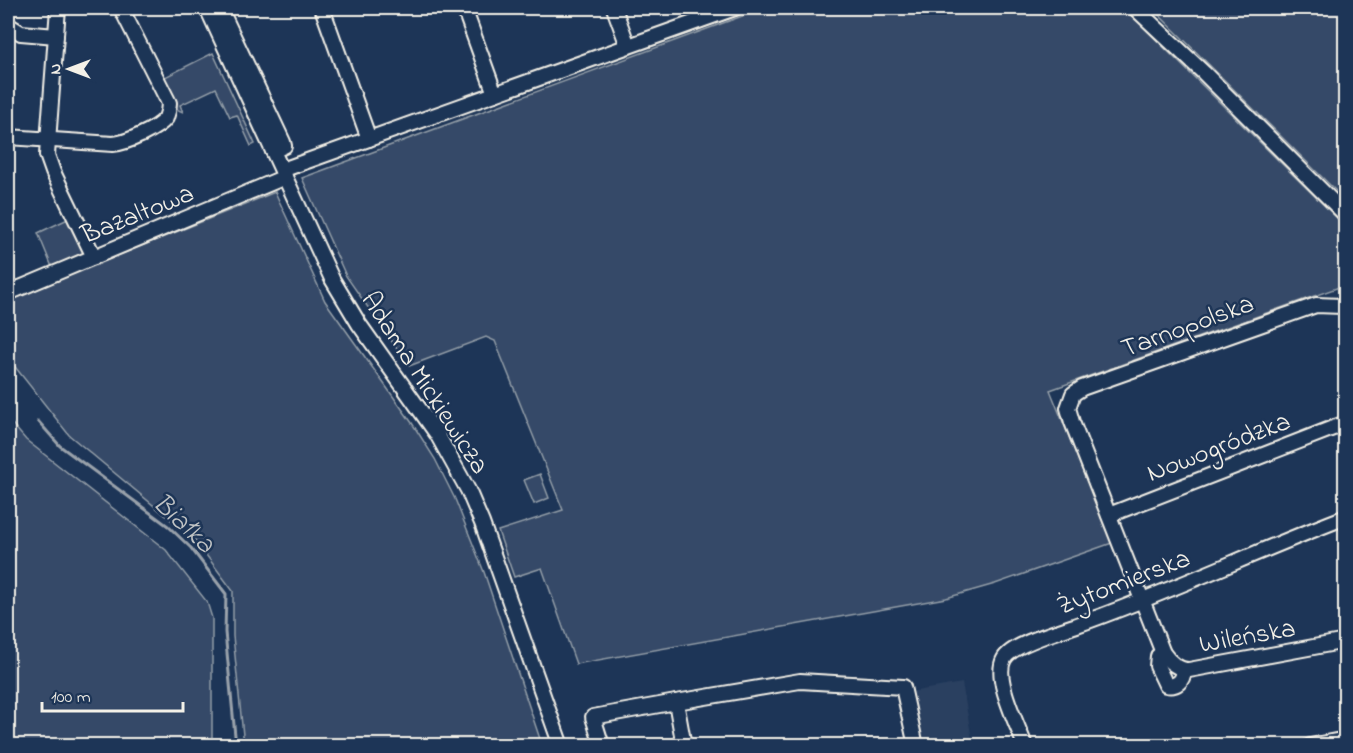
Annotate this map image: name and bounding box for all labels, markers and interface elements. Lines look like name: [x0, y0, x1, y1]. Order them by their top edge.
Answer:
north arrow: [39, 39, 99, 99]
text: N: [44, 63, 68, 74]
street label: Bazaltowa: [75, 175, 200, 256]
street label: Adama Mickiewicza: [350, 284, 498, 483]
street label: Tarnopolska: [1116, 285, 1260, 369]
street label: Nowogródzka: [1141, 403, 1296, 494]
water label: Białka: [142, 485, 224, 565]
street label: Żytomierska: [1052, 540, 1196, 627]
street label: Wileńska: [1196, 610, 1299, 665]
scale bar: [42, 675, 183, 713]
text: 100 m: [51, 685, 91, 711]

